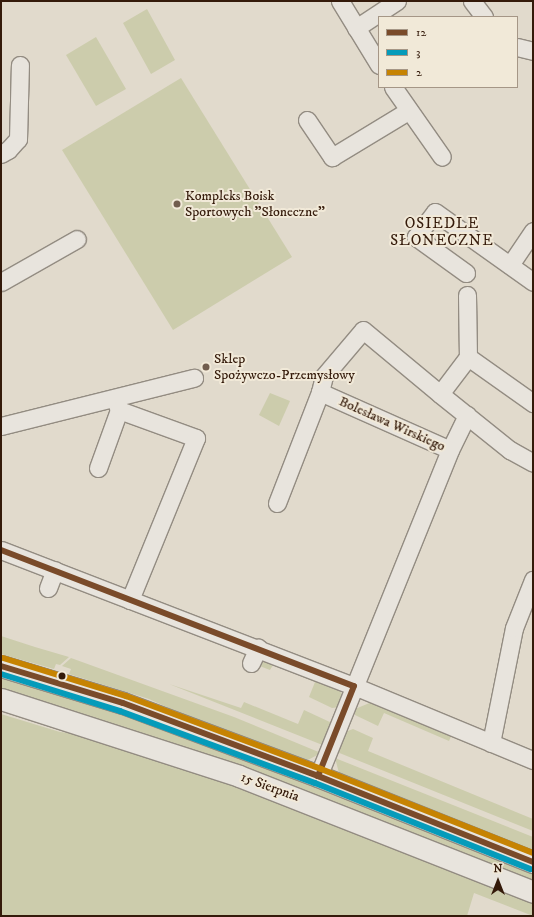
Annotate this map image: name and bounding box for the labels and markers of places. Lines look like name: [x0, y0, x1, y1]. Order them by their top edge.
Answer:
place label: Kompleks Boisk Sportowych "Słoneczne": [185, 188, 325, 220]
marker: Kompleks Boisk Sportowych "Słoneczne": [172, 199, 182, 209]
place label: Sklep Spożywczo-Przemysłowy: [214, 351, 355, 384]
marker: Sklep Spożywczo-Przemysłowy: [201, 362, 211, 372]
unlabelled marker: [57, 671, 67, 681]

